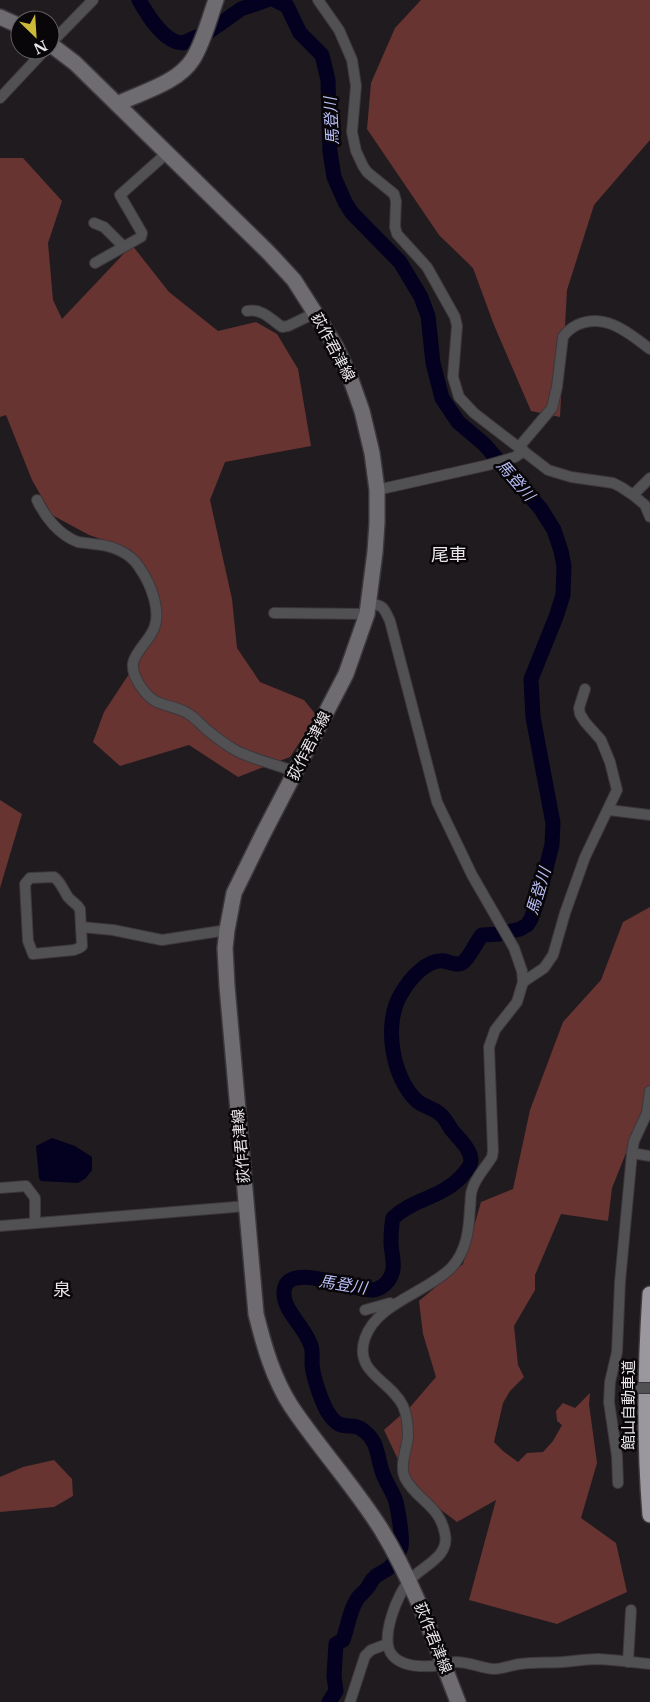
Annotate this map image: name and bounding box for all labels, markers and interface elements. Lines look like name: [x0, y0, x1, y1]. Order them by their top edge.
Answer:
north arrow: [10, 10, 60, 60]
text: N: [31, 36, 50, 58]
water label: 馬登川: [320, 95, 342, 145]
street label: 荻作君津線: [307, 309, 359, 384]
water label: 馬登川: [493, 455, 541, 506]
district label: 尾車: [431, 544, 467, 566]
street label: 荻作君津線: [283, 708, 334, 784]
water label: 馬登川: [521, 863, 555, 917]
street label: 荻作君津線: [228, 1108, 253, 1184]
water label: 馬登川: [318, 1270, 370, 1298]
district label: 泉: [53, 1279, 71, 1301]
street label: 館山自動車道: [619, 1360, 638, 1450]
street label: 荻作君津線: [411, 1599, 456, 1676]

